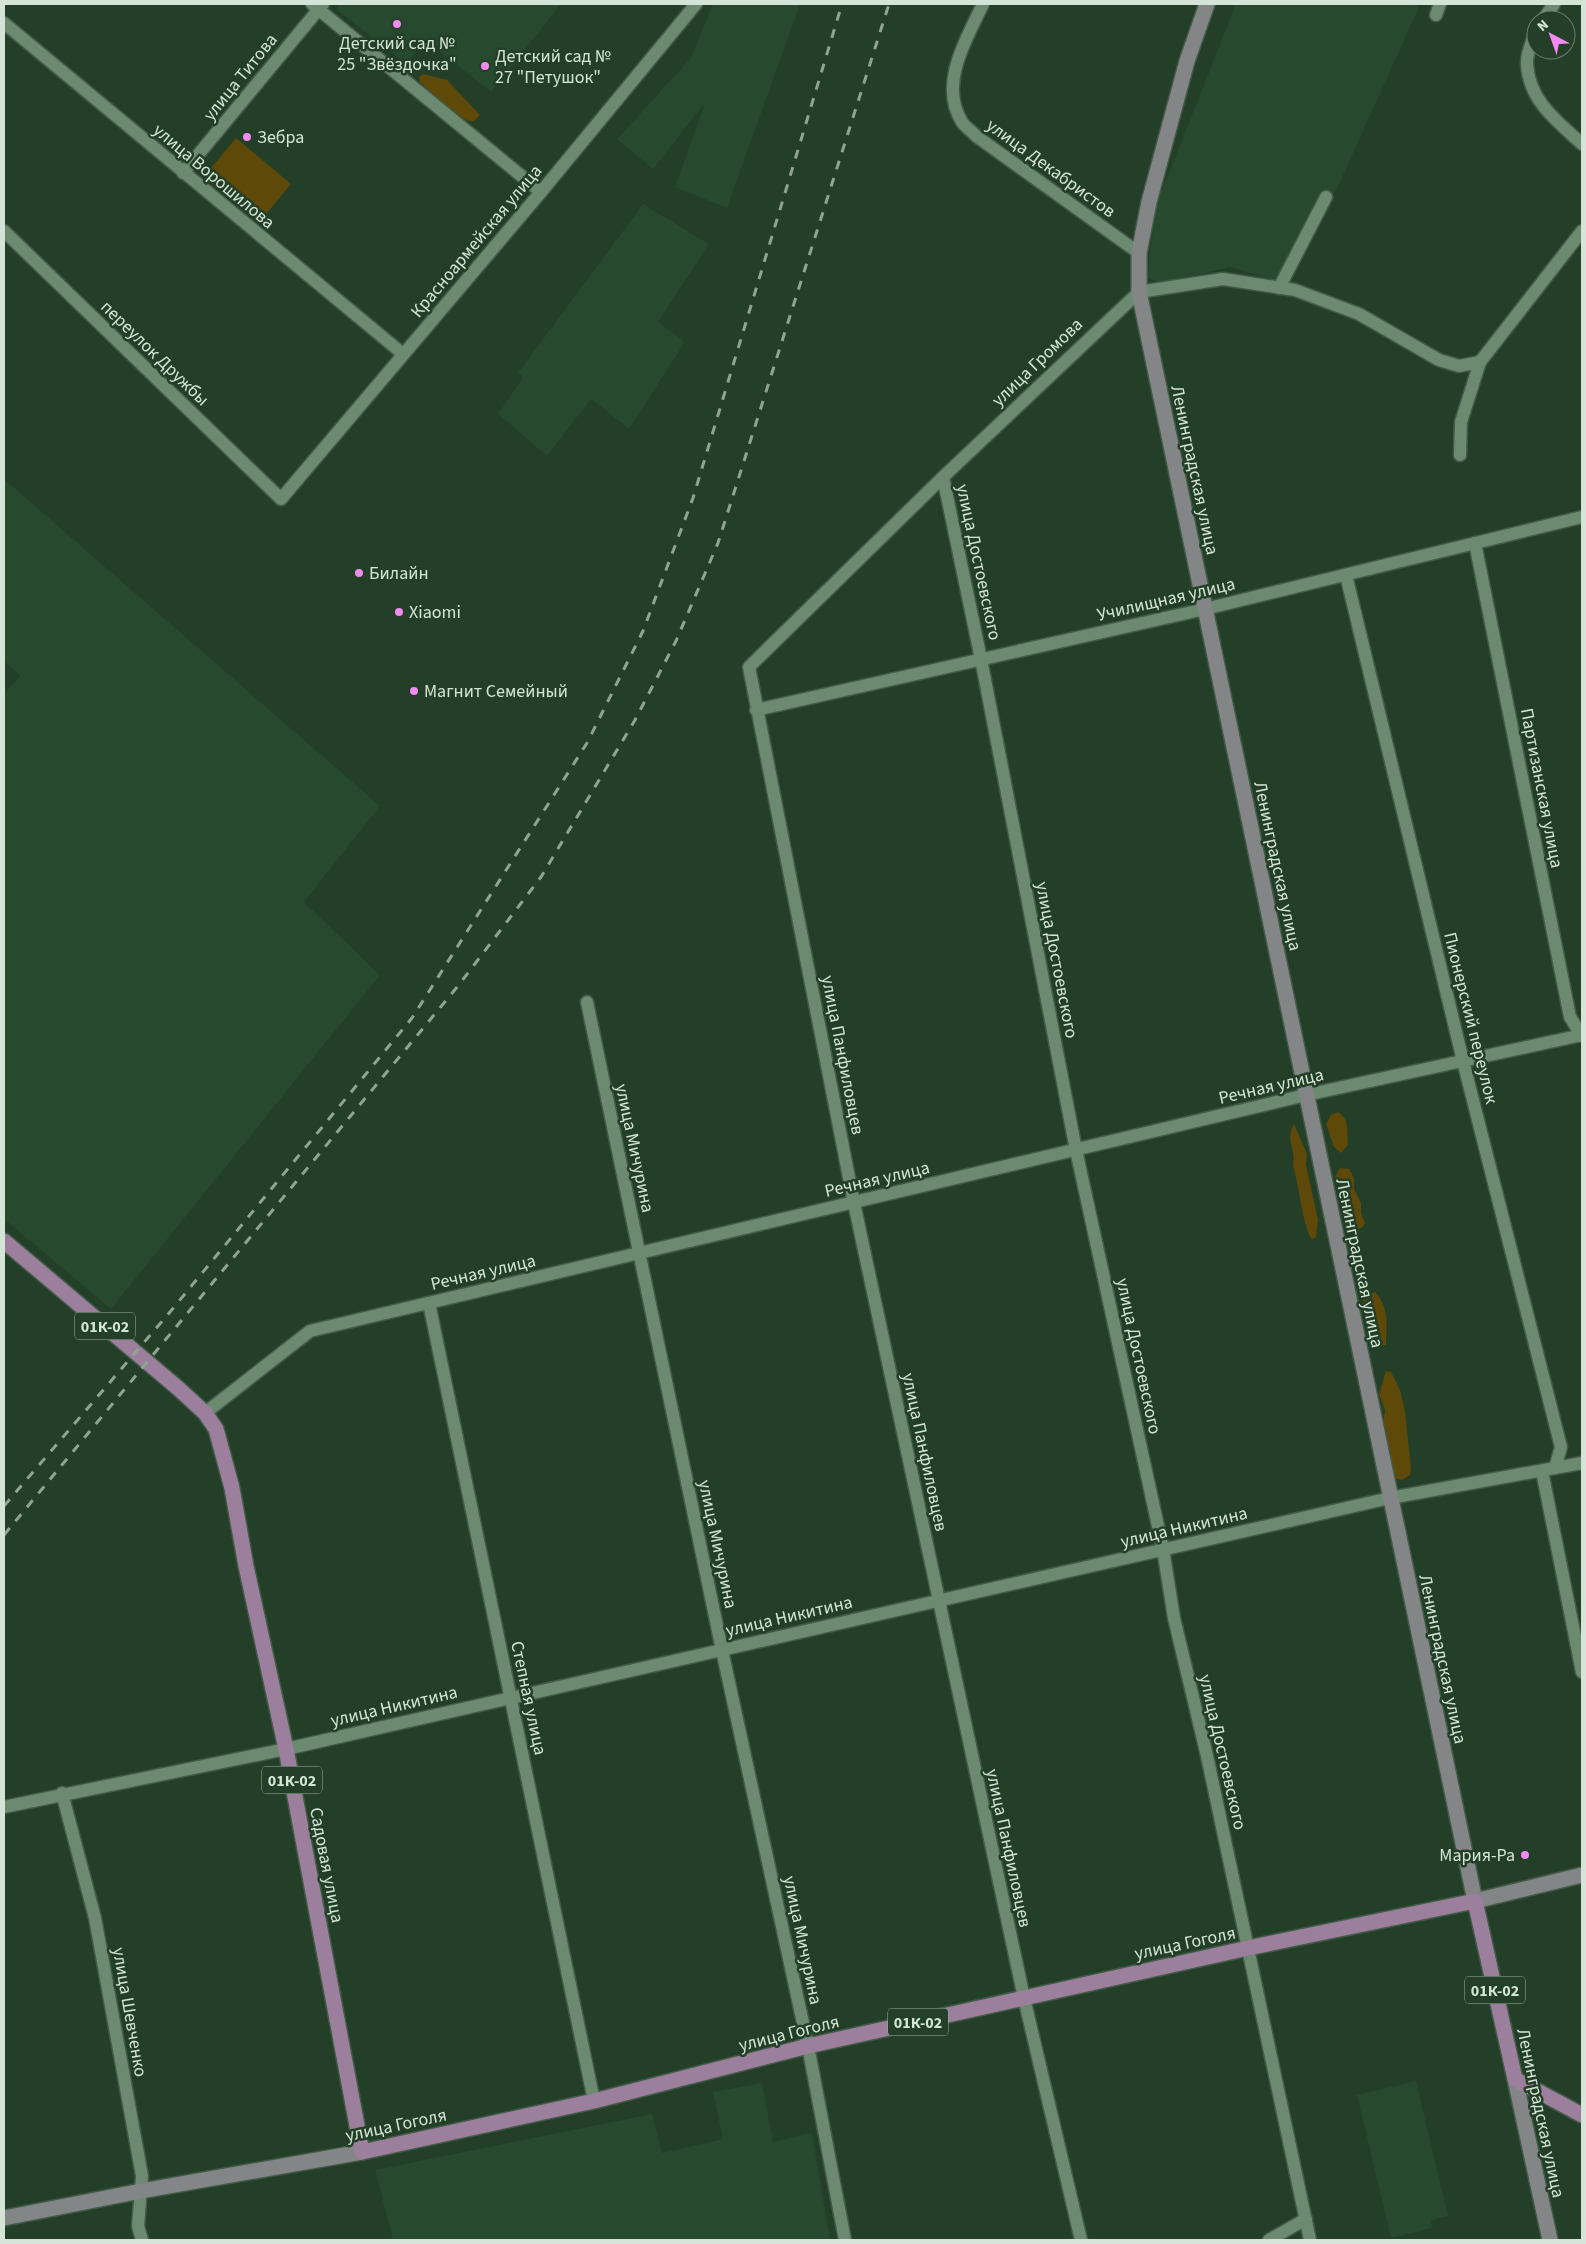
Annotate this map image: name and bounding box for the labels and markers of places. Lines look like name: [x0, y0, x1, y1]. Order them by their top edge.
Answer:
marker: Детский сад № 25 "Звёздочка": [391, 18, 403, 30]
place label: Детский сад № 25 "Звёздочка": [337, 31, 457, 77]
place label: Детский сад № 27 "Петушок": [495, 44, 611, 90]
marker: Детский сад № 27 "Петушок": [479, 60, 491, 72]
place label: Зебра: [257, 125, 304, 150]
marker: Зебра: [241, 131, 253, 143]
place label: Билайн: [369, 561, 429, 586]
marker: Билайн: [353, 567, 365, 579]
place label: Xiaomi: [409, 600, 461, 625]
marker: Xiaomi: [393, 606, 405, 618]
place label: Магнит Семейный: [424, 679, 568, 704]
marker: Магнит Семейный: [408, 685, 420, 697]
place label: Мария-Ра: [1439, 1843, 1515, 1868]
marker: Мария-Ра: [1519, 1849, 1531, 1861]

